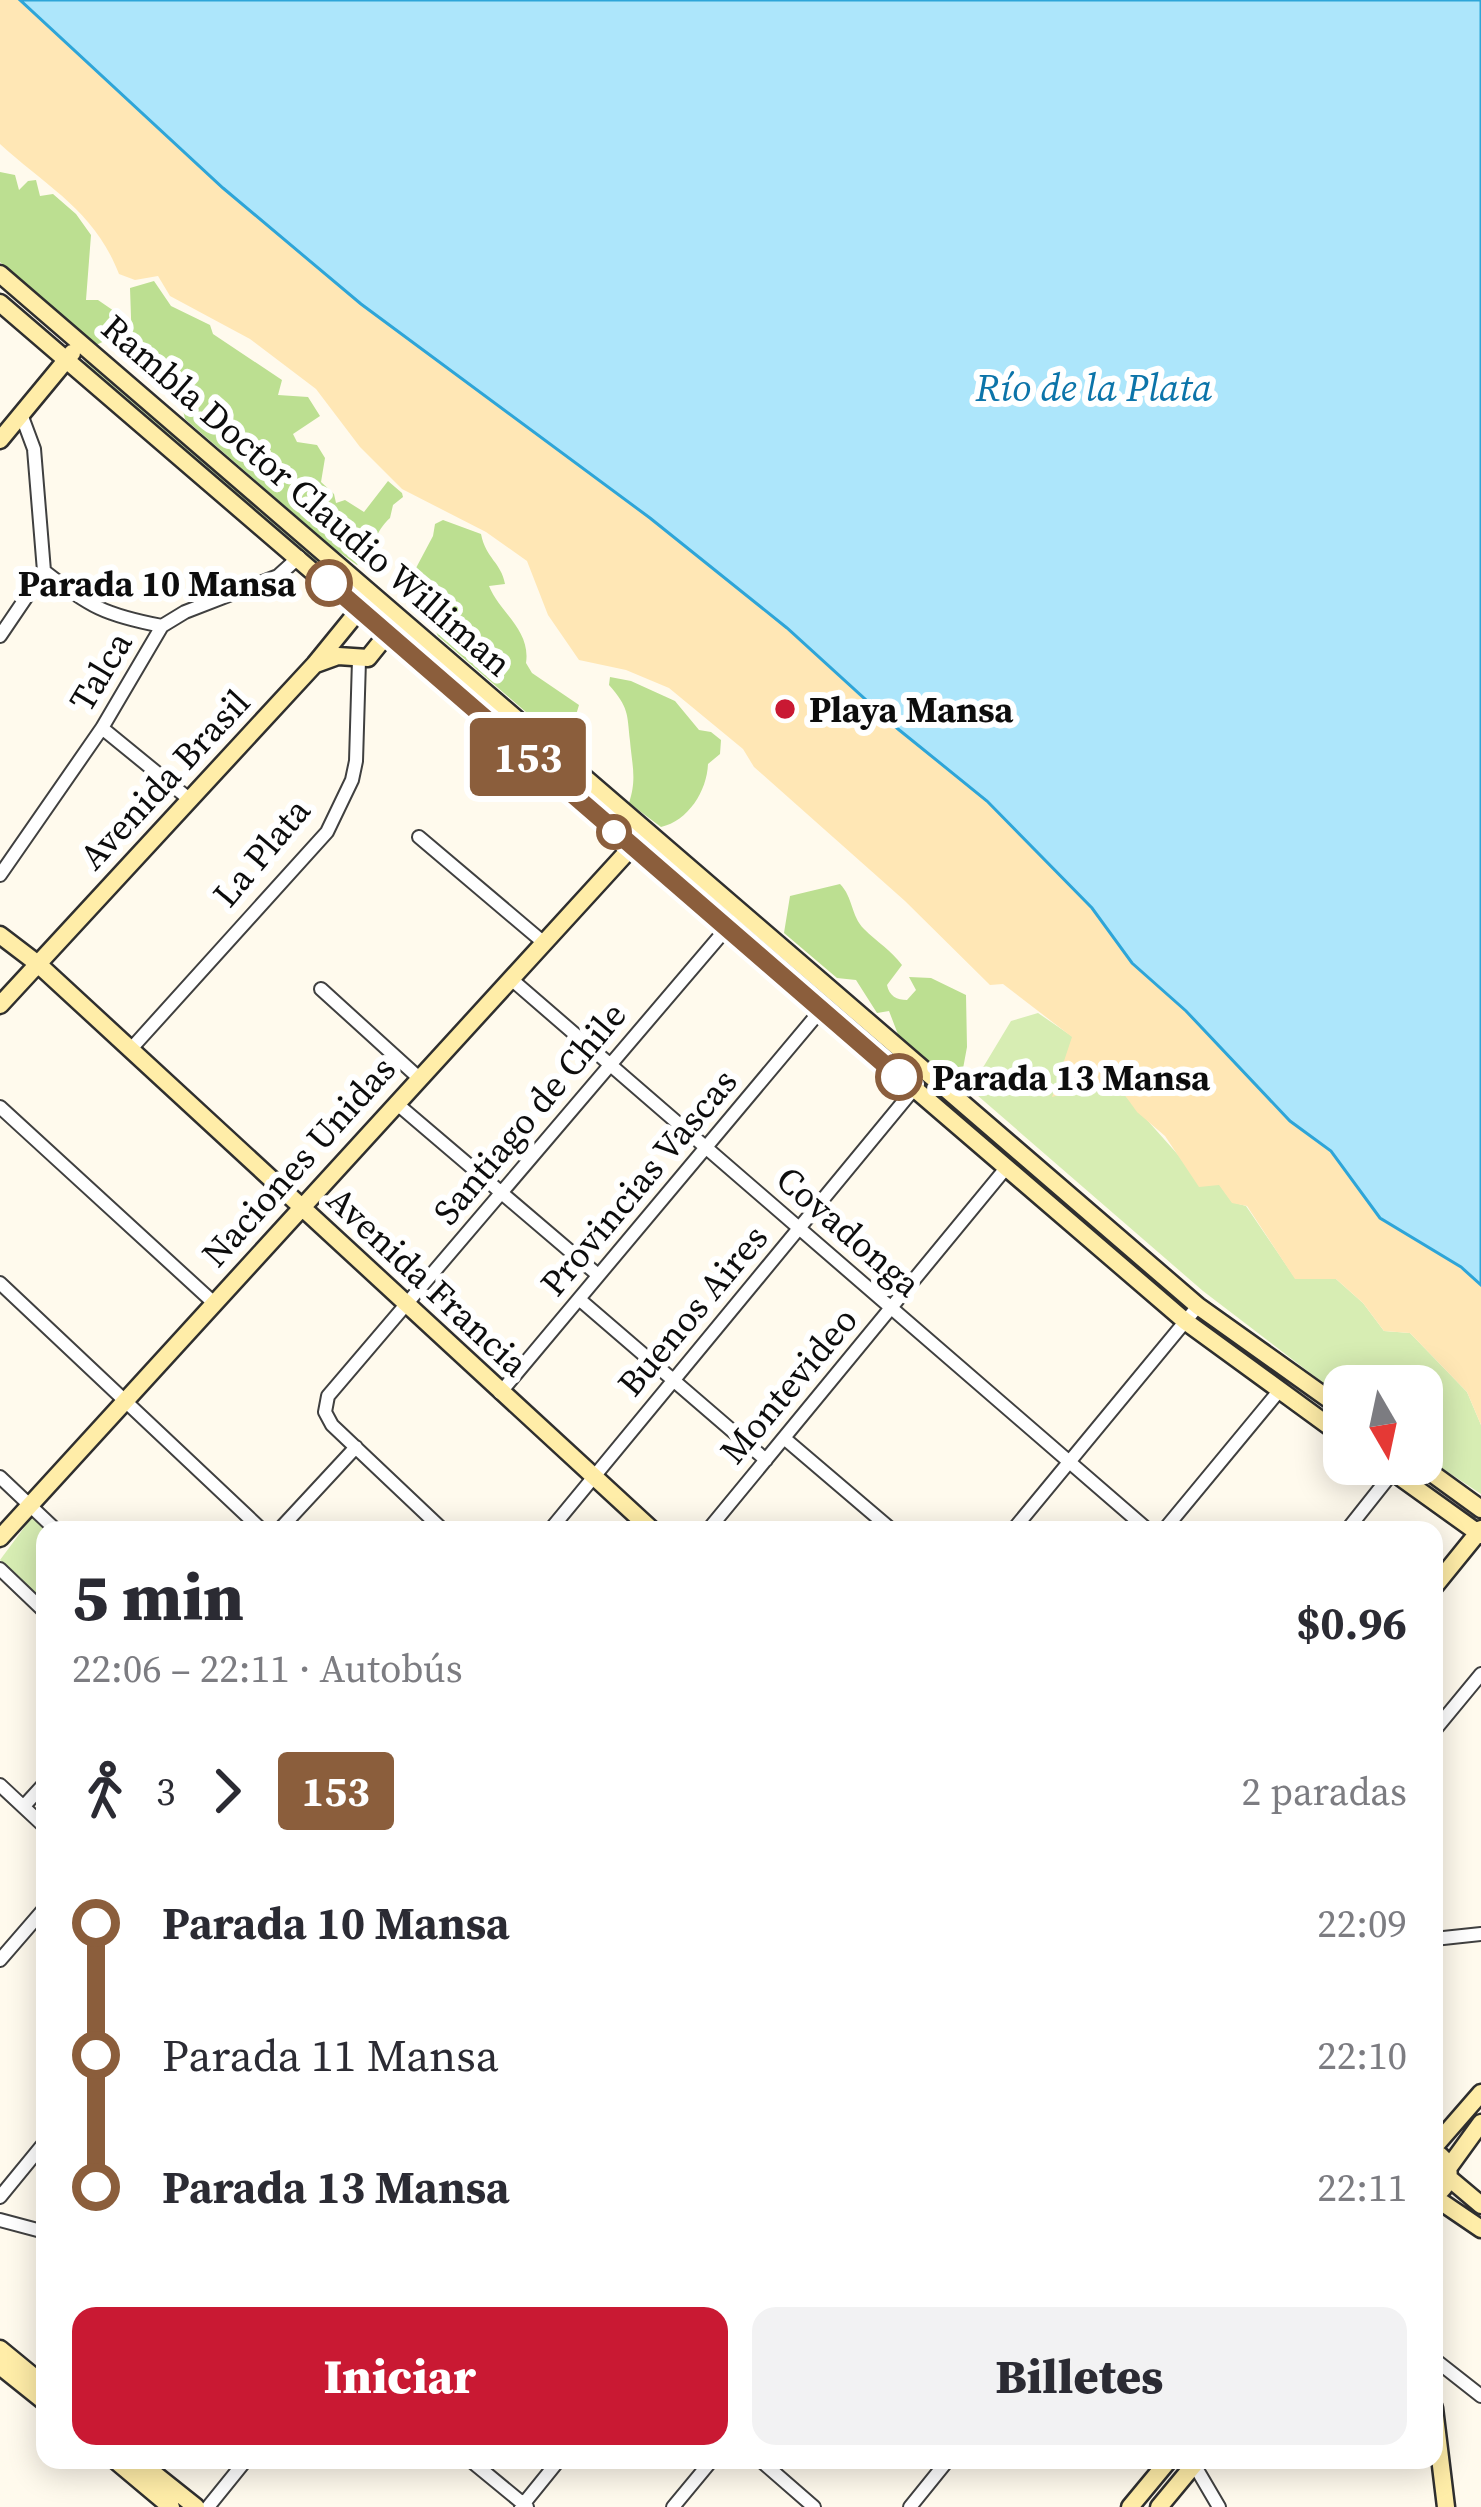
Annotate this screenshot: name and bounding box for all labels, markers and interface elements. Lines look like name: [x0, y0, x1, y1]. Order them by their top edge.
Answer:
street label: Rambla Doctor Claudio Williman: [91, 303, 522, 687]
water label: Río de la Plata: [975, 361, 1213, 414]
place label: Parada 10 Mansa: [18, 559, 297, 608]
marker: Parada 10 Mansa: [307, 561, 351, 605]
street label: Talca: [57, 622, 144, 720]
street label: Avenida Brasil: [68, 679, 261, 880]
place label: Playa Mansa: [809, 685, 1014, 734]
marker: Playa Mansa: [772, 696, 798, 722]
line badge: 153: [459, 718, 597, 796]
text: 153: [494, 728, 562, 786]
street label: La Plata: [201, 787, 322, 917]
unlabelled marker: [598, 816, 630, 848]
street label: Santiago de Chile: [422, 992, 637, 1235]
street label: Naciones Unidas: [190, 1045, 406, 1277]
place label: Parada 13 Mansa: [932, 1053, 1211, 1102]
marker: Parada 13 Mansa: [877, 1055, 921, 1099]
street label: Provincias Vascas: [529, 1058, 748, 1306]
street label: Covadonga: [766, 1155, 932, 1308]
street label: Avenida Francia: [316, 1175, 539, 1388]
street label: Buenos Aires: [606, 1214, 779, 1407]
street label: Montevideo: [708, 1297, 868, 1474]
north arrow: [1323, 1365, 1443, 1485]
map controls: [1323, 1365, 1443, 1485]
text: 5 min: [72, 1552, 244, 1642]
text: $0.96: [1296, 1592, 1407, 1654]
text: 22:06 – 22:11 · Autobús: [72, 1642, 463, 1695]
icon: walk: [72, 1758, 138, 1824]
icon: forward: [194, 1758, 260, 1824]
text: 153: [302, 1762, 370, 1820]
text: 3: [156, 1765, 176, 1818]
text: 2 paradas: [1242, 1765, 1407, 1818]
text: Parada 10 Mansa: [162, 1892, 510, 1954]
text: 22:09: [1317, 1897, 1407, 1950]
text: Parada 11 Mansa: [162, 2024, 499, 2086]
text: 22:10: [1317, 2029, 1407, 2082]
text: Parada 13 Mansa: [162, 2156, 510, 2218]
text: 22:11: [1317, 2161, 1407, 2214]
button: Iniciar: [72, 2307, 728, 2445]
button: Billetes: [752, 2307, 1407, 2445]

